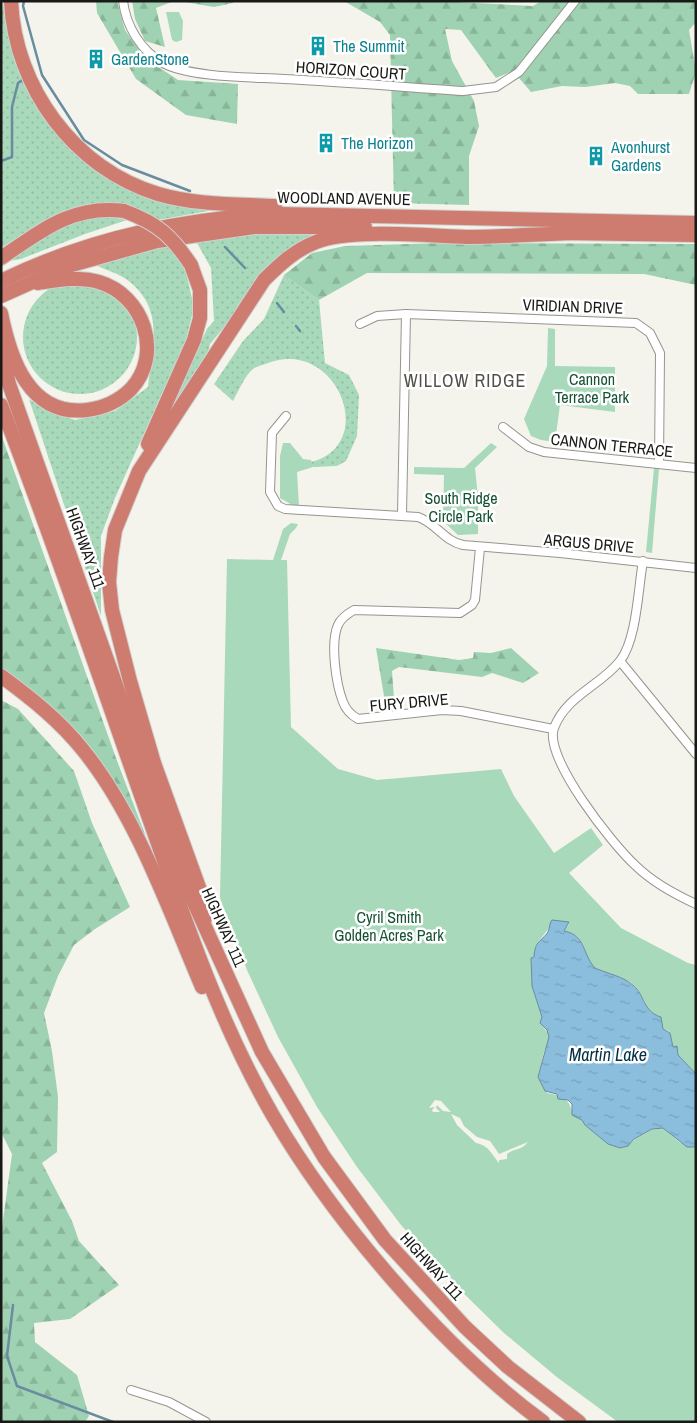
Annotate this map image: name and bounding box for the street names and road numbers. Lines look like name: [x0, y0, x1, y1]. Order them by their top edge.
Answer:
street label: HORIZON COURT: [295, 55, 407, 85]
street label: WOODLAND AVENUE: [277, 186, 411, 210]
street label: VIRIDIAN DRIVE: [522, 293, 624, 319]
street label: CANNON TERRACE: [550, 428, 674, 462]
street label: HIGHWAY 111: [61, 504, 111, 592]
street label: ARGUS DRIVE: [542, 528, 635, 558]
street label: FURY DRIVE: [369, 688, 449, 716]
street label: HIGHWAY 111: [197, 884, 252, 971]
street label: HIGHWAY 111: [396, 1227, 469, 1305]

